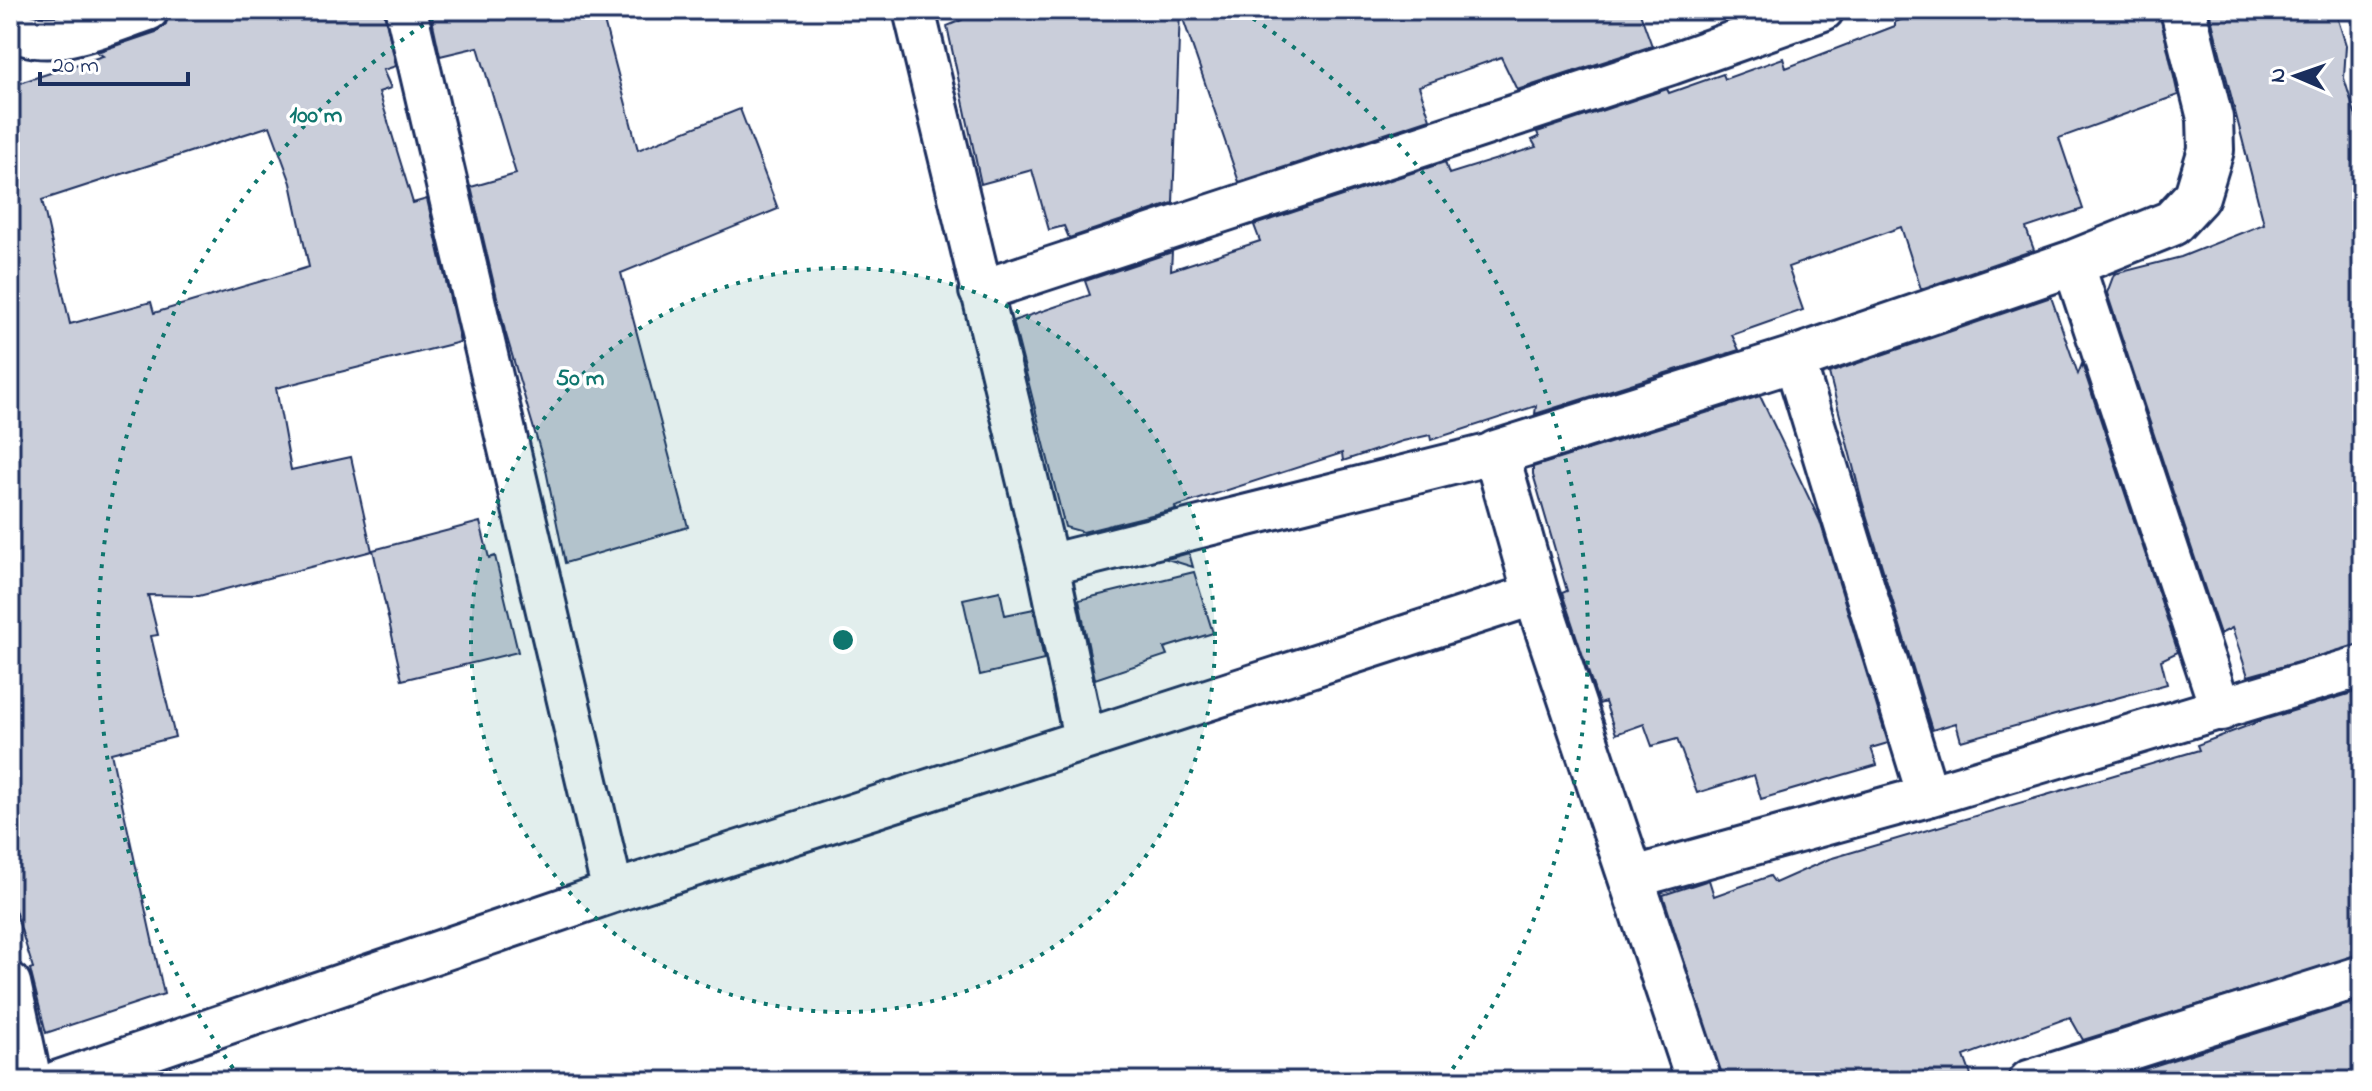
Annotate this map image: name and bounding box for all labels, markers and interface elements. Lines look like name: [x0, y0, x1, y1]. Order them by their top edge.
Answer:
scale bar: [40, 36, 188, 86]
north arrow: [2256, 36, 2336, 116]
text: 20 m: [52, 49, 99, 84]
text: N: [2263, 67, 2295, 83]
text: 100 m: [290, 99, 343, 134]
text: 50 m: [556, 362, 605, 397]
centre of rings: [829, 626, 857, 654]

